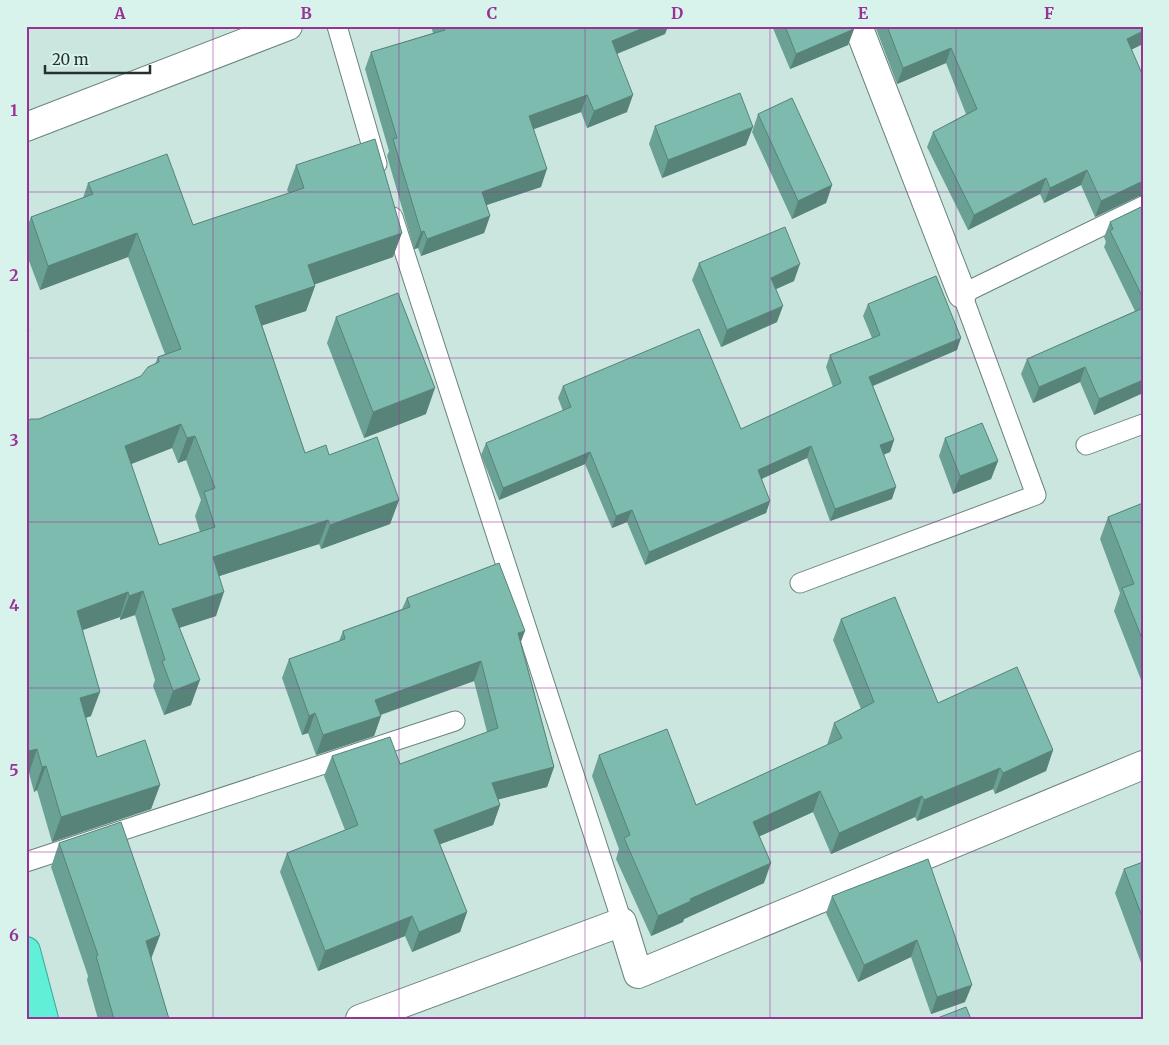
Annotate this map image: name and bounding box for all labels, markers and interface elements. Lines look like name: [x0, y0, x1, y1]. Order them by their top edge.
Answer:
text: A: [113, 3, 126, 23]
text: B: [300, 3, 312, 23]
text: C: [487, 3, 497, 23]
text: D: [671, 3, 683, 23]
text: E: [858, 3, 869, 23]
text: F: [1044, 3, 1054, 23]
scale bar: [45, 42, 150, 74]
text: 20 m: [52, 50, 89, 69]
text: 1: [10, 100, 18, 120]
text: 2: [9, 265, 19, 285]
text: 3: [9, 430, 19, 450]
text: 4: [9, 595, 19, 615]
text: 5: [9, 760, 19, 780]
text: 6: [9, 925, 19, 945]

